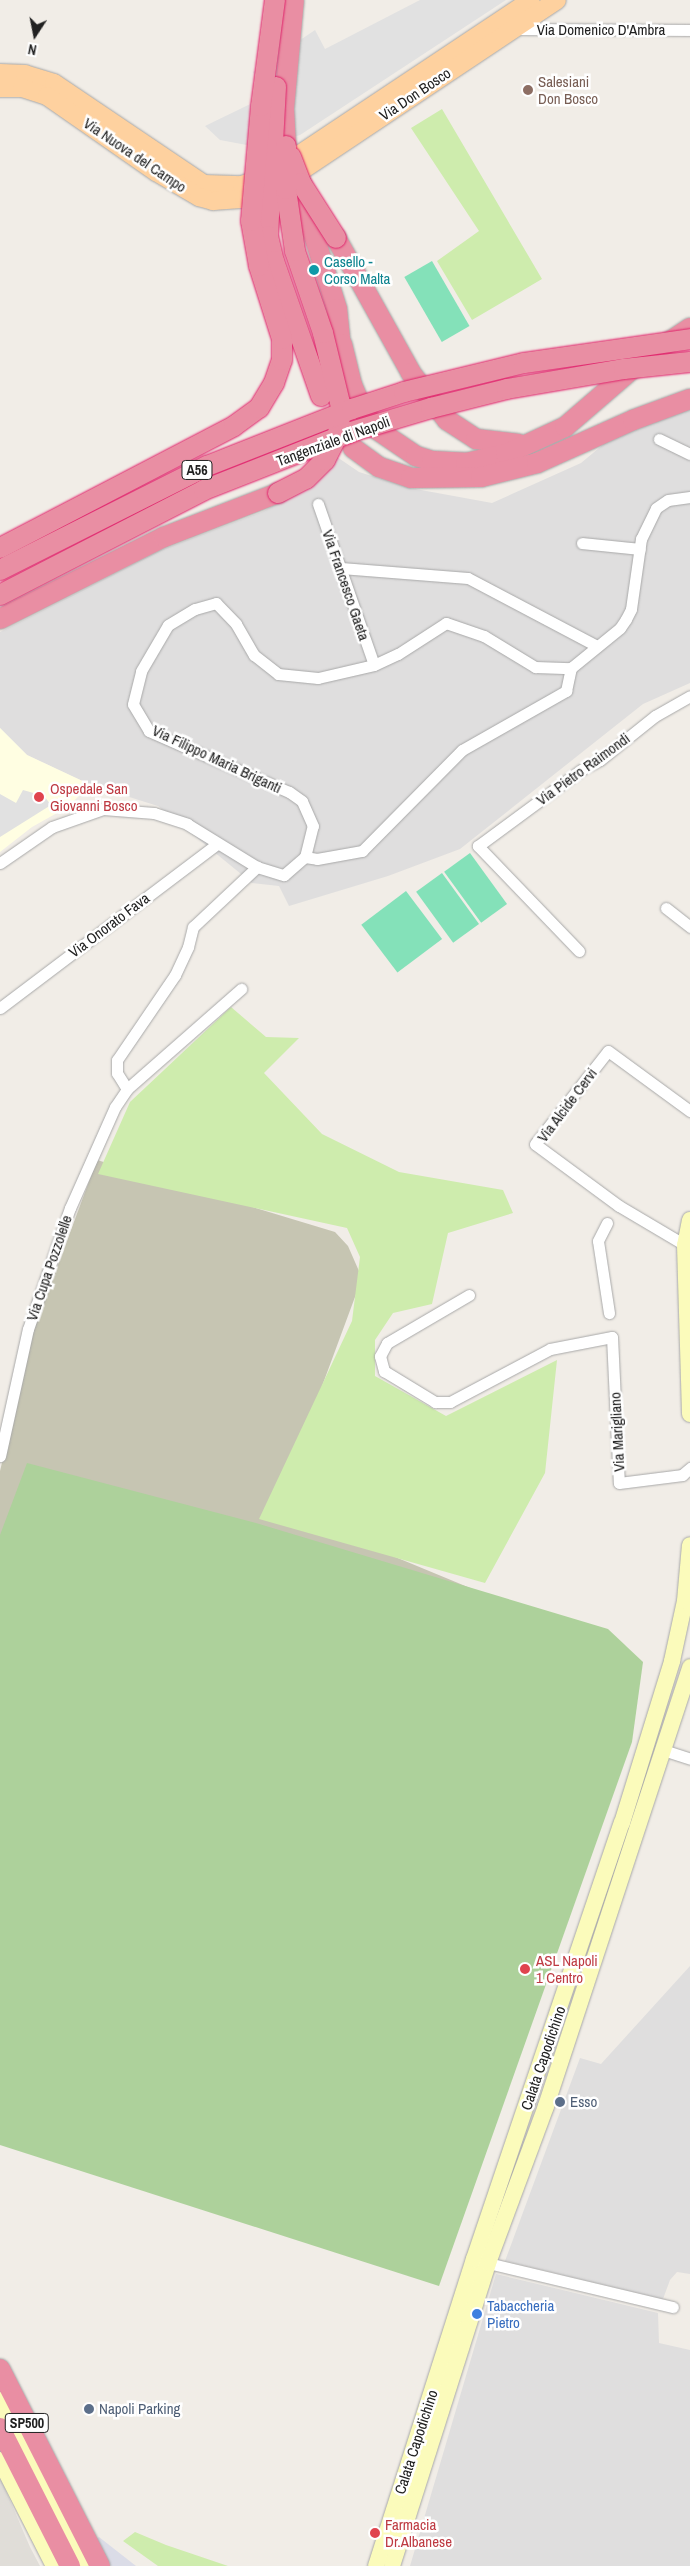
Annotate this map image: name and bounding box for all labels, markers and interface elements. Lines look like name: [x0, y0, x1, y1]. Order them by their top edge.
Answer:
north arrow: [10, 10, 60, 60]
street label: Via Domenico D'Ambra: [537, 21, 665, 39]
text: N: [26, 40, 38, 59]
street label: Via Don Bosco: [376, 64, 454, 124]
place label: Salesiani Don Bosco: [538, 72, 598, 107]
marker: Salesiani Don Bosco: [522, 84, 534, 96]
street label: Via Nuova del Campo: [80, 114, 190, 196]
place label: Casello - Corso Malta: [324, 252, 390, 287]
marker: Casello - Corso Malta: [308, 264, 320, 276]
street label: Tangenziale di Napoli: [274, 412, 392, 470]
road number: A56: [181, 458, 213, 482]
street label: Via Francesco Gaeta: [319, 527, 373, 643]
street label: Via Filippo Maria Briganti: [149, 721, 285, 797]
street label: Via Pietro Raimondi: [533, 729, 633, 809]
place label: Ospedale San Giovanni Bosco: [50, 779, 138, 814]
marker: Ospedale San Giovanni Bosco: [32, 790, 46, 804]
street label: Via Onorato Fava: [65, 889, 153, 961]
street label: Via Alcide Cervi: [533, 1064, 601, 1146]
street label: Via Cupa Pozzolelle: [22, 1213, 76, 1323]
street label: Via Marigliano: [606, 1392, 628, 1472]
place label: ASL Napoli 1 Centro: [536, 1951, 598, 1986]
marker: ASL Napoli 1 Centro: [518, 1962, 532, 1976]
street label: Calata Capodichino: [517, 2004, 569, 2112]
place label: Esso: [570, 2093, 597, 2111]
marker: Esso: [554, 2096, 566, 2108]
place label: Tabaccheria Pietro: [487, 2296, 554, 2331]
marker: Tabaccheria Pietro: [471, 2308, 483, 2320]
street label: Calata Capodichino: [391, 2388, 441, 2496]
place label: Napoli Parking: [99, 2400, 180, 2418]
marker: Napoli Parking: [83, 2403, 95, 2415]
road number: SP500: [5, 2412, 50, 2434]
place label: Farmacia Dr.Albanese: [385, 2515, 452, 2550]
marker: Farmacia Dr.Albanese: [369, 2527, 381, 2539]

